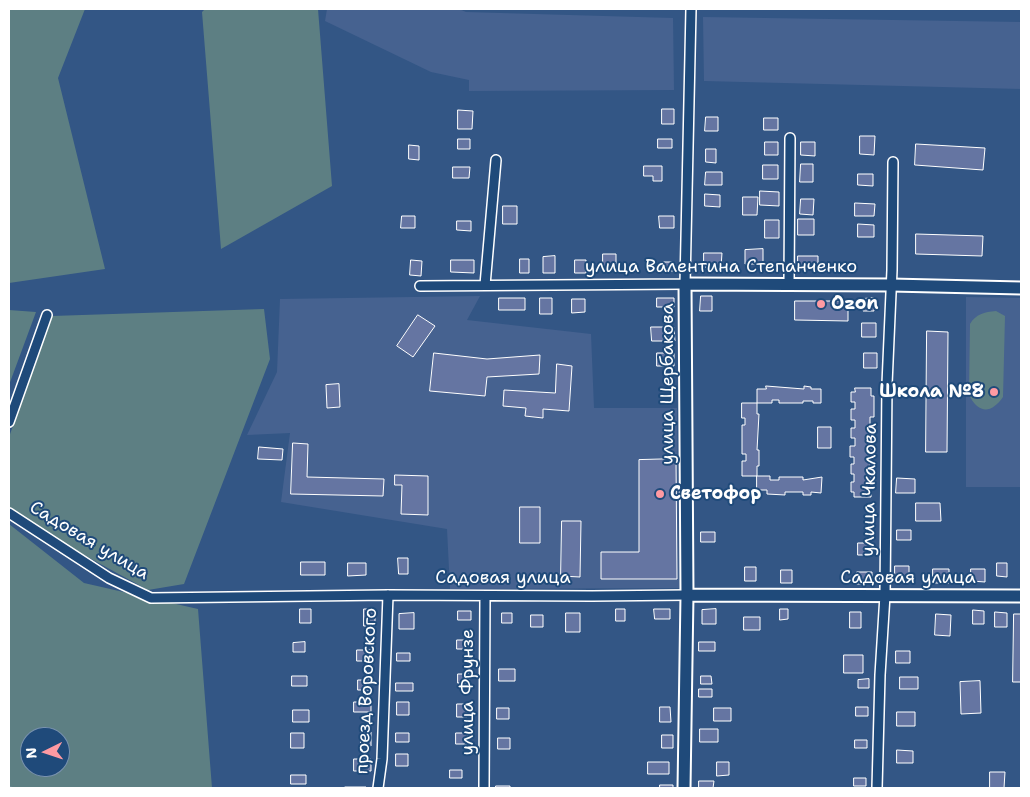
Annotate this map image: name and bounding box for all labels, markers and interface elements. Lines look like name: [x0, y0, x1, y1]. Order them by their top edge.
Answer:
street label: улица Валентина Степанченко: [585, 256, 857, 278]
place label: Ozon: [831, 293, 878, 315]
marker: Ozon: [815, 298, 827, 310]
street label: улица Щербакова: [657, 303, 679, 465]
place label: Школа №8: [879, 381, 984, 403]
marker: Школа №8: [988, 386, 1000, 398]
street label: улица Чкалова: [858, 423, 882, 557]
place label: Светофор: [670, 483, 761, 505]
marker: Светофор: [654, 488, 666, 500]
street label: Садовая улица: [25, 497, 153, 585]
street label: Садовая улица: [435, 567, 571, 589]
street label: Садовая улица: [840, 567, 976, 589]
street label: проезд Воровского: [352, 607, 382, 775]
street label: улица Фрунзе: [457, 629, 479, 755]
north arrow: [20, 727, 70, 777]
text: N: [22, 747, 40, 759]

